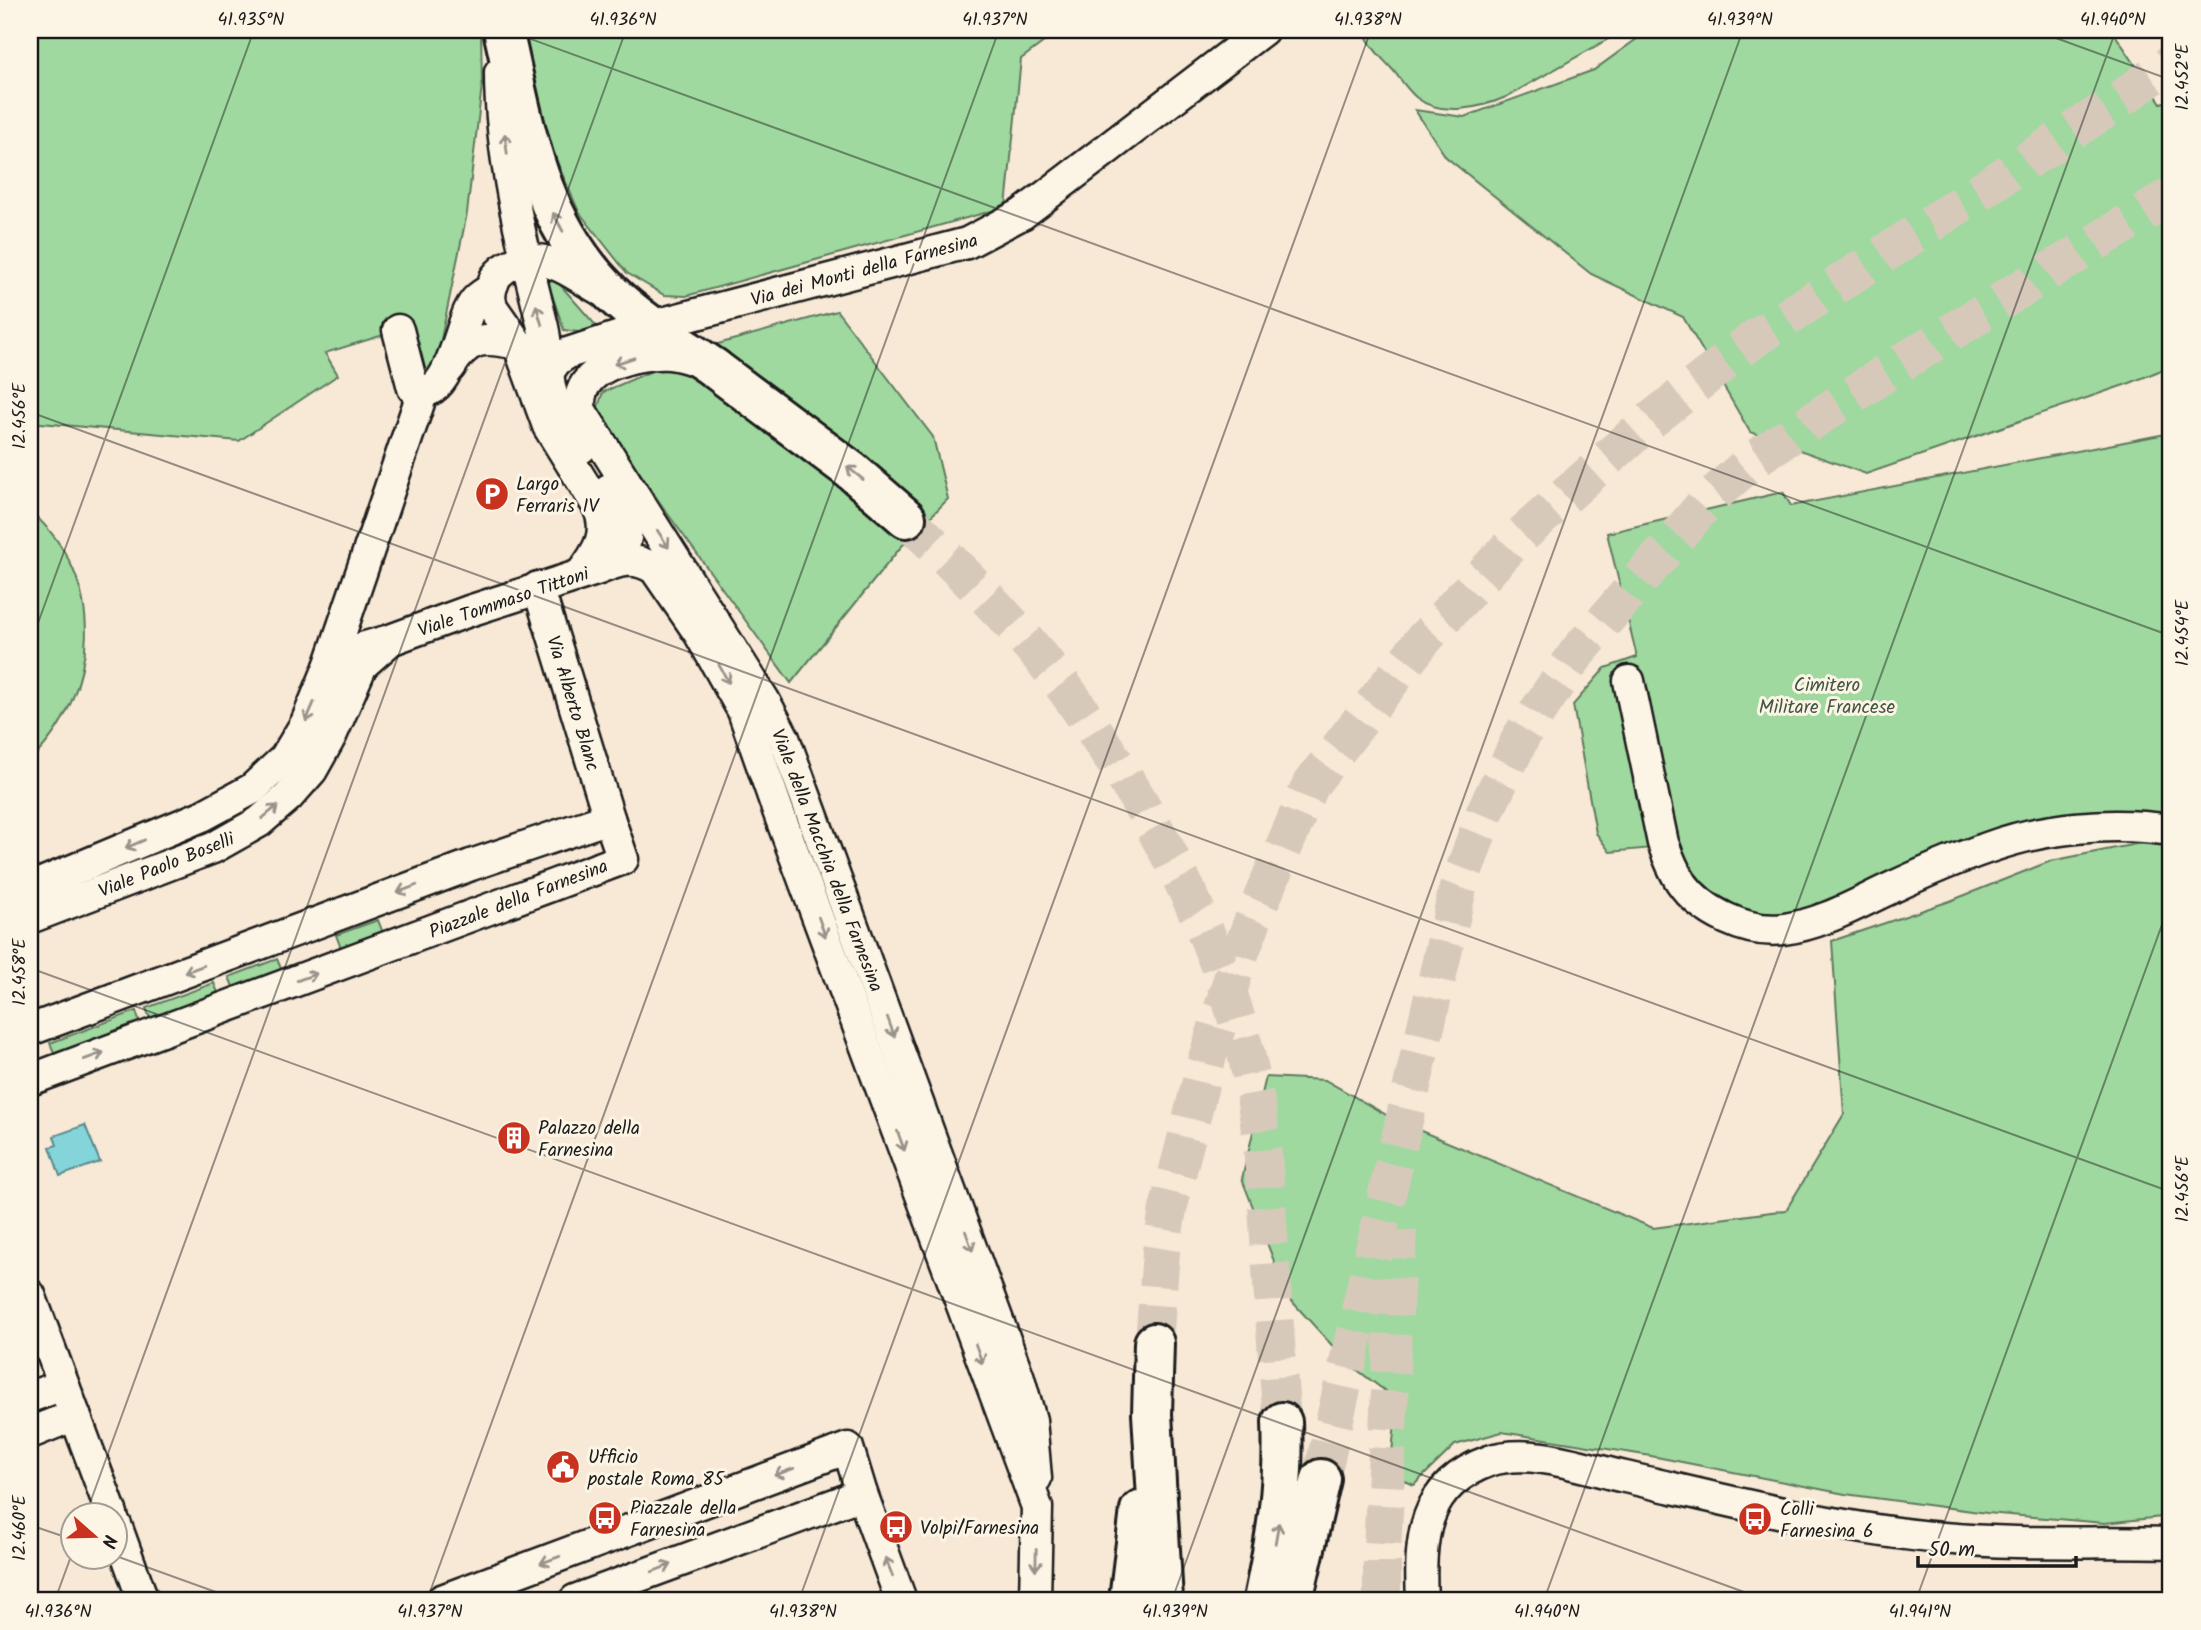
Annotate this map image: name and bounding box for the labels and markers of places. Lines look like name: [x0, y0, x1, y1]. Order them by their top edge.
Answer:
place label: Largo Ferraris IV: [516, 470, 600, 522]
parking icon: Largo Ferraris IV: [473, 475, 511, 513]
place label: Palazzo della Farnesina: [538, 1114, 640, 1166]
building icon: Palazzo della Farnesina: [495, 1119, 533, 1157]
place label: Ufficio postale Roma 85: [587, 1443, 726, 1495]
public building icon: Ufficio postale Roma 85: [544, 1448, 582, 1486]
place label: Piazzale della Farnesina: [630, 1494, 736, 1546]
place label: Colli Farnesina 6: [1780, 1495, 1874, 1547]
bus stop icon: Piazzale della Farnesina: [586, 1499, 624, 1537]
bus stop icon: Colli Farnesina 6: [1736, 1500, 1774, 1538]
bus stop icon: Volpi/Farnesina: [877, 1508, 915, 1546]
place label: Volpi/Farnesina: [920, 1514, 1039, 1544]

